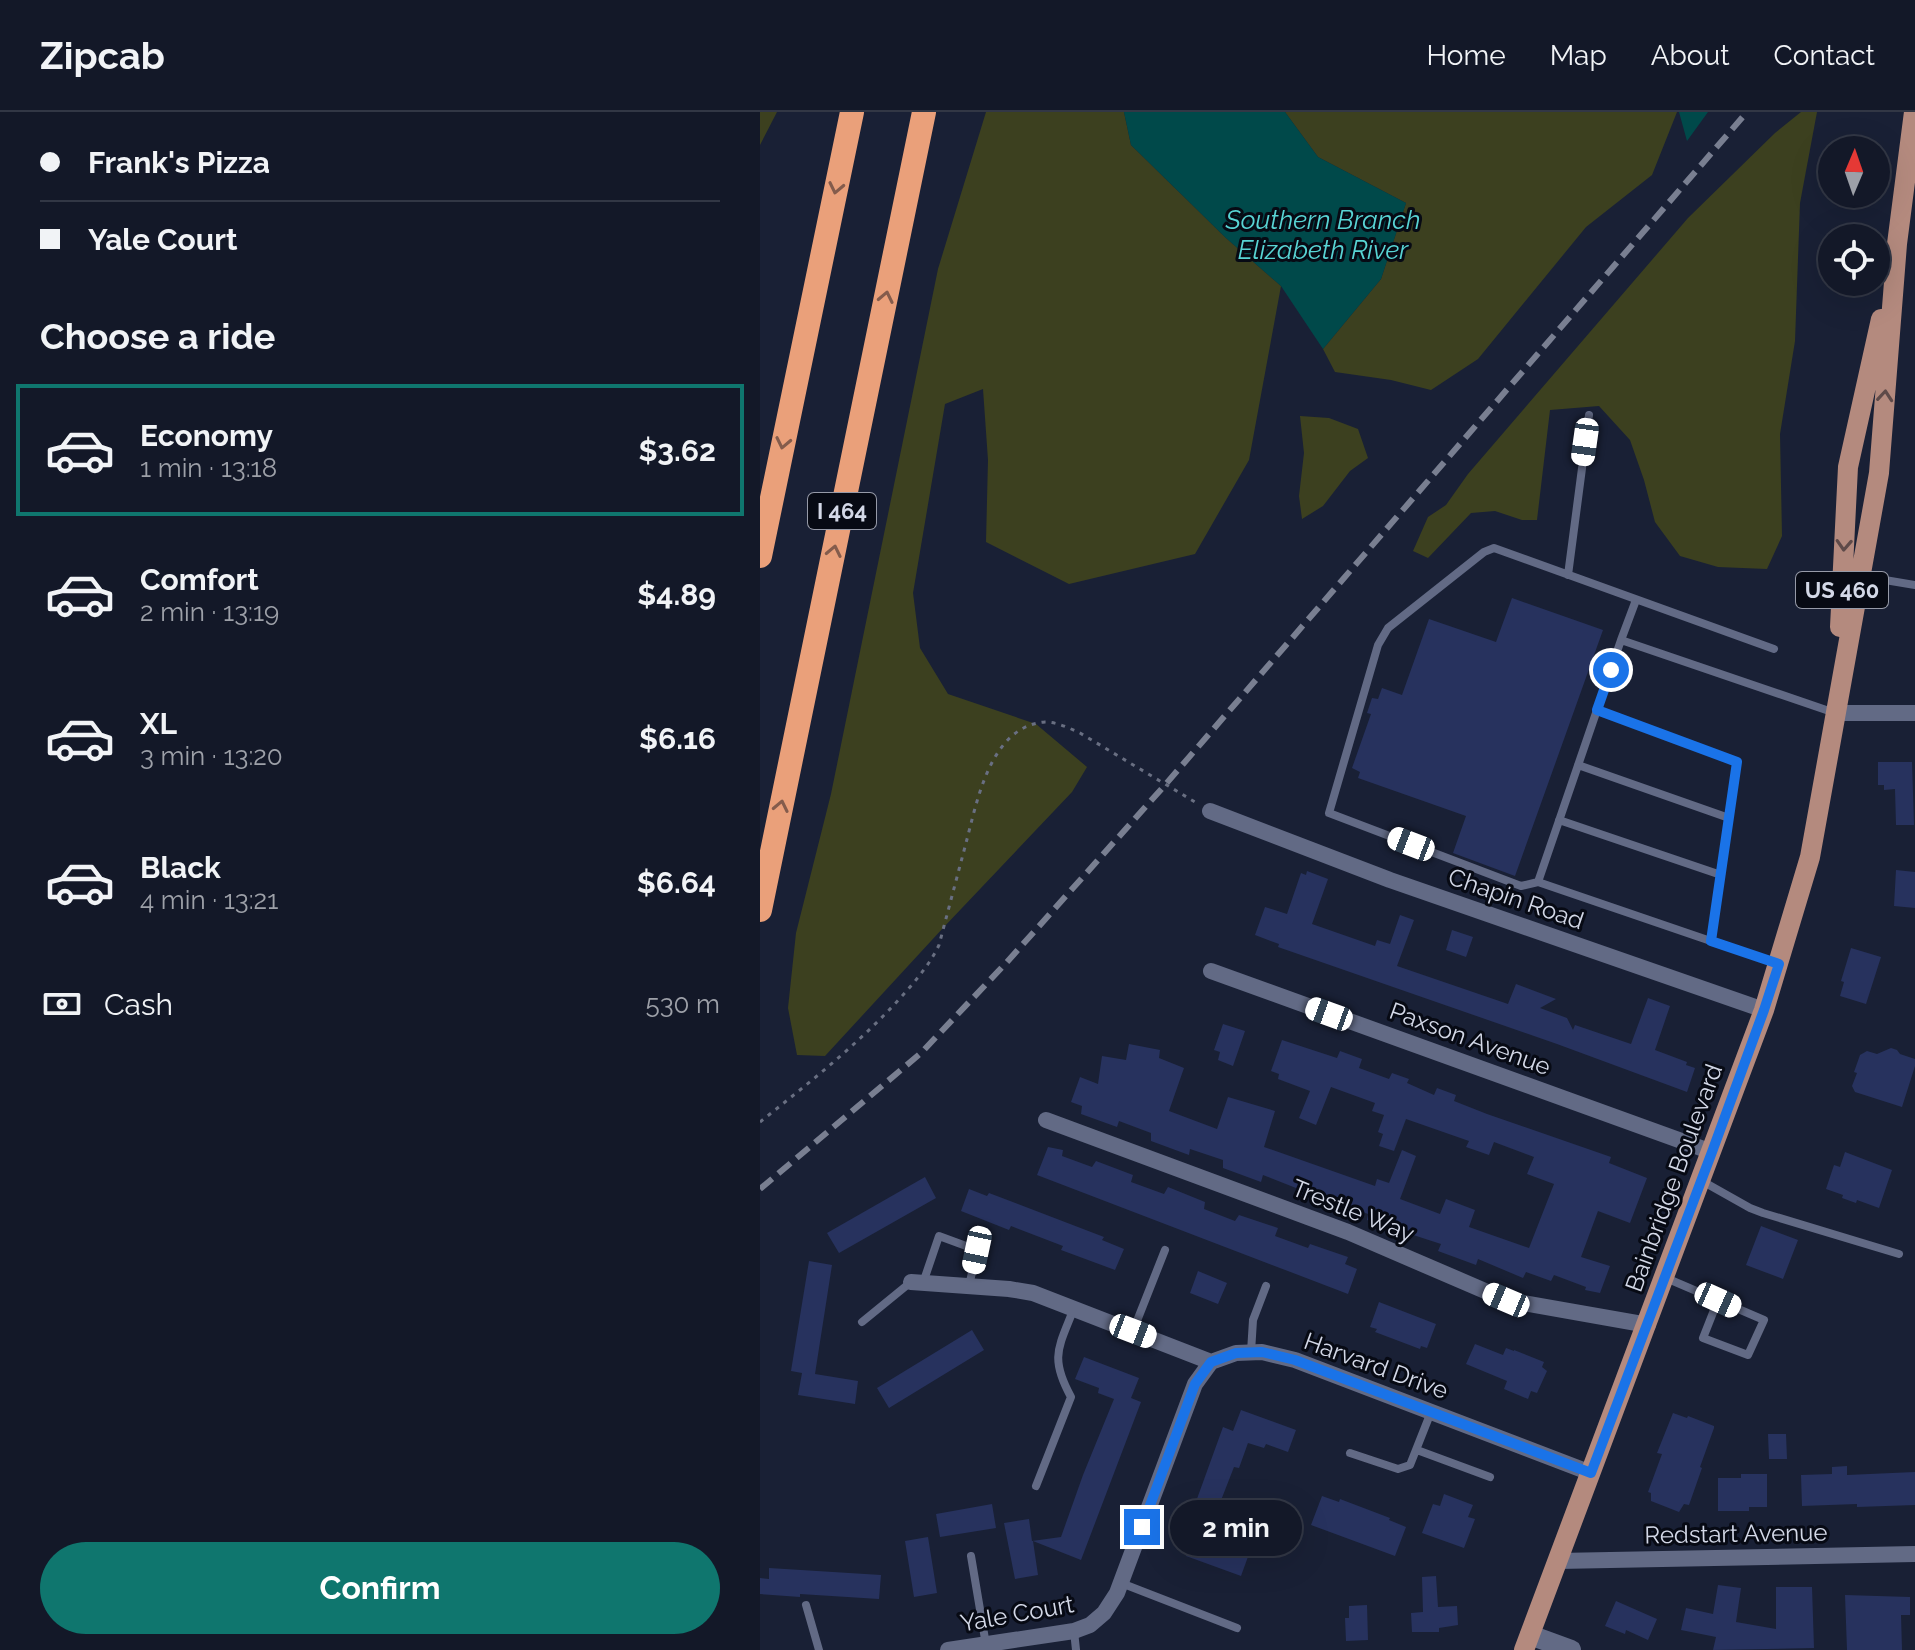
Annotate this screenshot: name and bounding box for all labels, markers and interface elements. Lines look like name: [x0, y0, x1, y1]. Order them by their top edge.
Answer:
text: Zipcab: [40, 33, 165, 78]
text: Home: [1426, 39, 1506, 72]
text: Map: [1550, 39, 1607, 72]
text: About: [1651, 39, 1730, 72]
text: Contact: [1774, 39, 1875, 72]
north arrow: [1818, 136, 1890, 208]
map controls: [1818, 136, 1890, 296]
text: Frank's Pizza: [88, 145, 270, 180]
one-way arrow: [828, 181, 845, 195]
water label: Southern Branch Elizabeth River: [1224, 205, 1421, 265]
text: Yale Court: [88, 222, 237, 257]
button: locate: [1818, 224, 1890, 296]
one-way arrow: [877, 290, 894, 304]
text: Choose a ride: [40, 315, 275, 357]
one-way arrow: [1876, 389, 1893, 402]
icon: car: [44, 414, 116, 486]
car: [1570, 417, 1600, 467]
text: Economy: [140, 418, 273, 453]
text: $3.62: [639, 433, 716, 468]
one-way arrow: [776, 436, 793, 450]
text: 1 min · 13:18: [140, 453, 277, 483]
road number: I 464: [808, 493, 876, 529]
one-way arrow: [1836, 539, 1853, 552]
one-way arrow: [824, 545, 841, 558]
icon: car: [44, 558, 116, 630]
text: Comfort: [140, 562, 259, 597]
road number: US 460: [1796, 572, 1888, 608]
text: $4.89: [637, 577, 716, 612]
text: 2 min · 13:19: [140, 597, 279, 627]
route start: [1593, 652, 1629, 688]
icon: car: [44, 702, 116, 774]
text: XL: [140, 706, 177, 741]
text: $6.16: [639, 721, 716, 756]
text: 3 min · 13:20: [140, 741, 283, 771]
one-way arrow: [772, 800, 789, 813]
car: [1384, 824, 1438, 864]
icon: car: [44, 846, 116, 918]
text: Black: [140, 850, 221, 885]
street label: Chapin Road: [1445, 862, 1588, 935]
text: $6.64: [637, 865, 716, 900]
text: 4 min · 13:21: [140, 885, 278, 915]
icon: cash: [40, 982, 84, 1026]
text: Cash: [104, 987, 173, 1022]
text: 530 m: [646, 989, 720, 1019]
car: [1302, 995, 1356, 1033]
street label: Paxson Avenue: [1386, 996, 1555, 1081]
street label: Bainbridge Boulevard: [1619, 1060, 1728, 1296]
street label: Trestle Way: [1288, 1173, 1419, 1248]
car: [960, 1224, 994, 1276]
car: [1691, 1279, 1745, 1321]
car: [1479, 1280, 1533, 1320]
car: [1106, 1311, 1160, 1351]
street label: Harvard Drive: [1300, 1326, 1452, 1405]
callout: 2 min: [1170, 1499, 1302, 1555]
route end: [1124, 1509, 1160, 1545]
text: 2 min: [1202, 1513, 1270, 1543]
street label: Redstart Avenue: [1644, 1517, 1828, 1550]
button: Confirm: [40, 1542, 720, 1634]
street label: Yale Court: [958, 1589, 1076, 1638]

